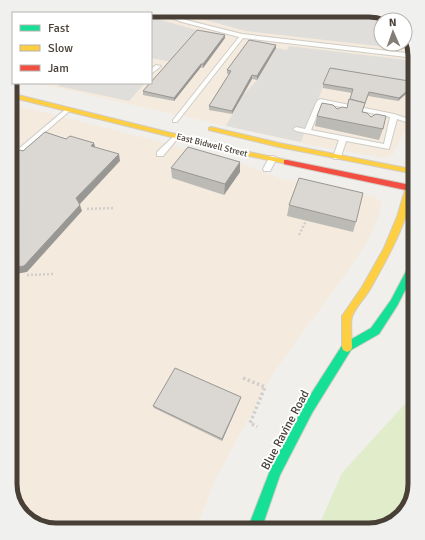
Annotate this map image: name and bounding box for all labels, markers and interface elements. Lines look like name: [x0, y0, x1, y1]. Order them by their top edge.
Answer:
legend: [12, 12, 152, 84]
north arrow: [373, 12, 413, 52]
text: N: [389, 16, 397, 29]
text: Fast: [48, 21, 69, 36]
text: Slow: [48, 41, 73, 56]
text: Jam: [48, 61, 69, 76]
street label: East Bidwell Street: [175, 131, 249, 160]
street label: Blue Ravine Road: [258, 388, 313, 473]

